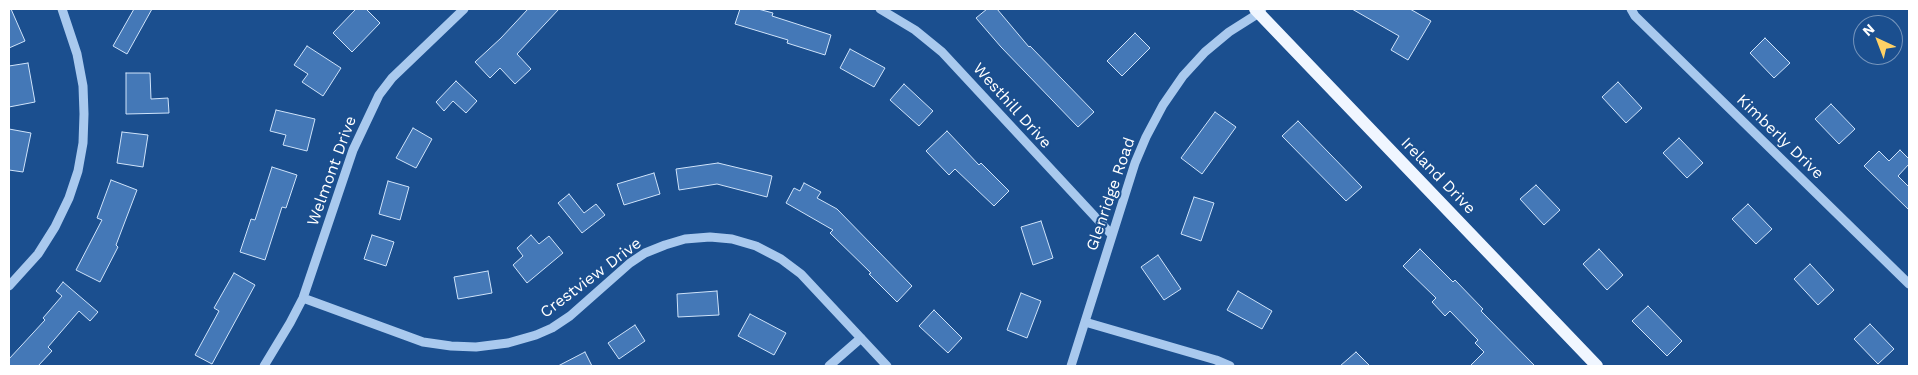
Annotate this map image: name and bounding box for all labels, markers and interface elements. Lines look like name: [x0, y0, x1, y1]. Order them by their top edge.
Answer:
north arrow: [1853, 15, 1903, 65]
text: N: [1859, 20, 1878, 39]
street label: Westhill Drive: [969, 59, 1055, 153]
street label: Kimberly Drive: [1732, 91, 1828, 183]
street label: Welmont Drive: [303, 113, 361, 229]
street label: Ireland Drive: [1397, 134, 1479, 218]
street label: Glenridge Road: [1083, 135, 1139, 253]
street label: Crestview Drive: [537, 234, 645, 322]

